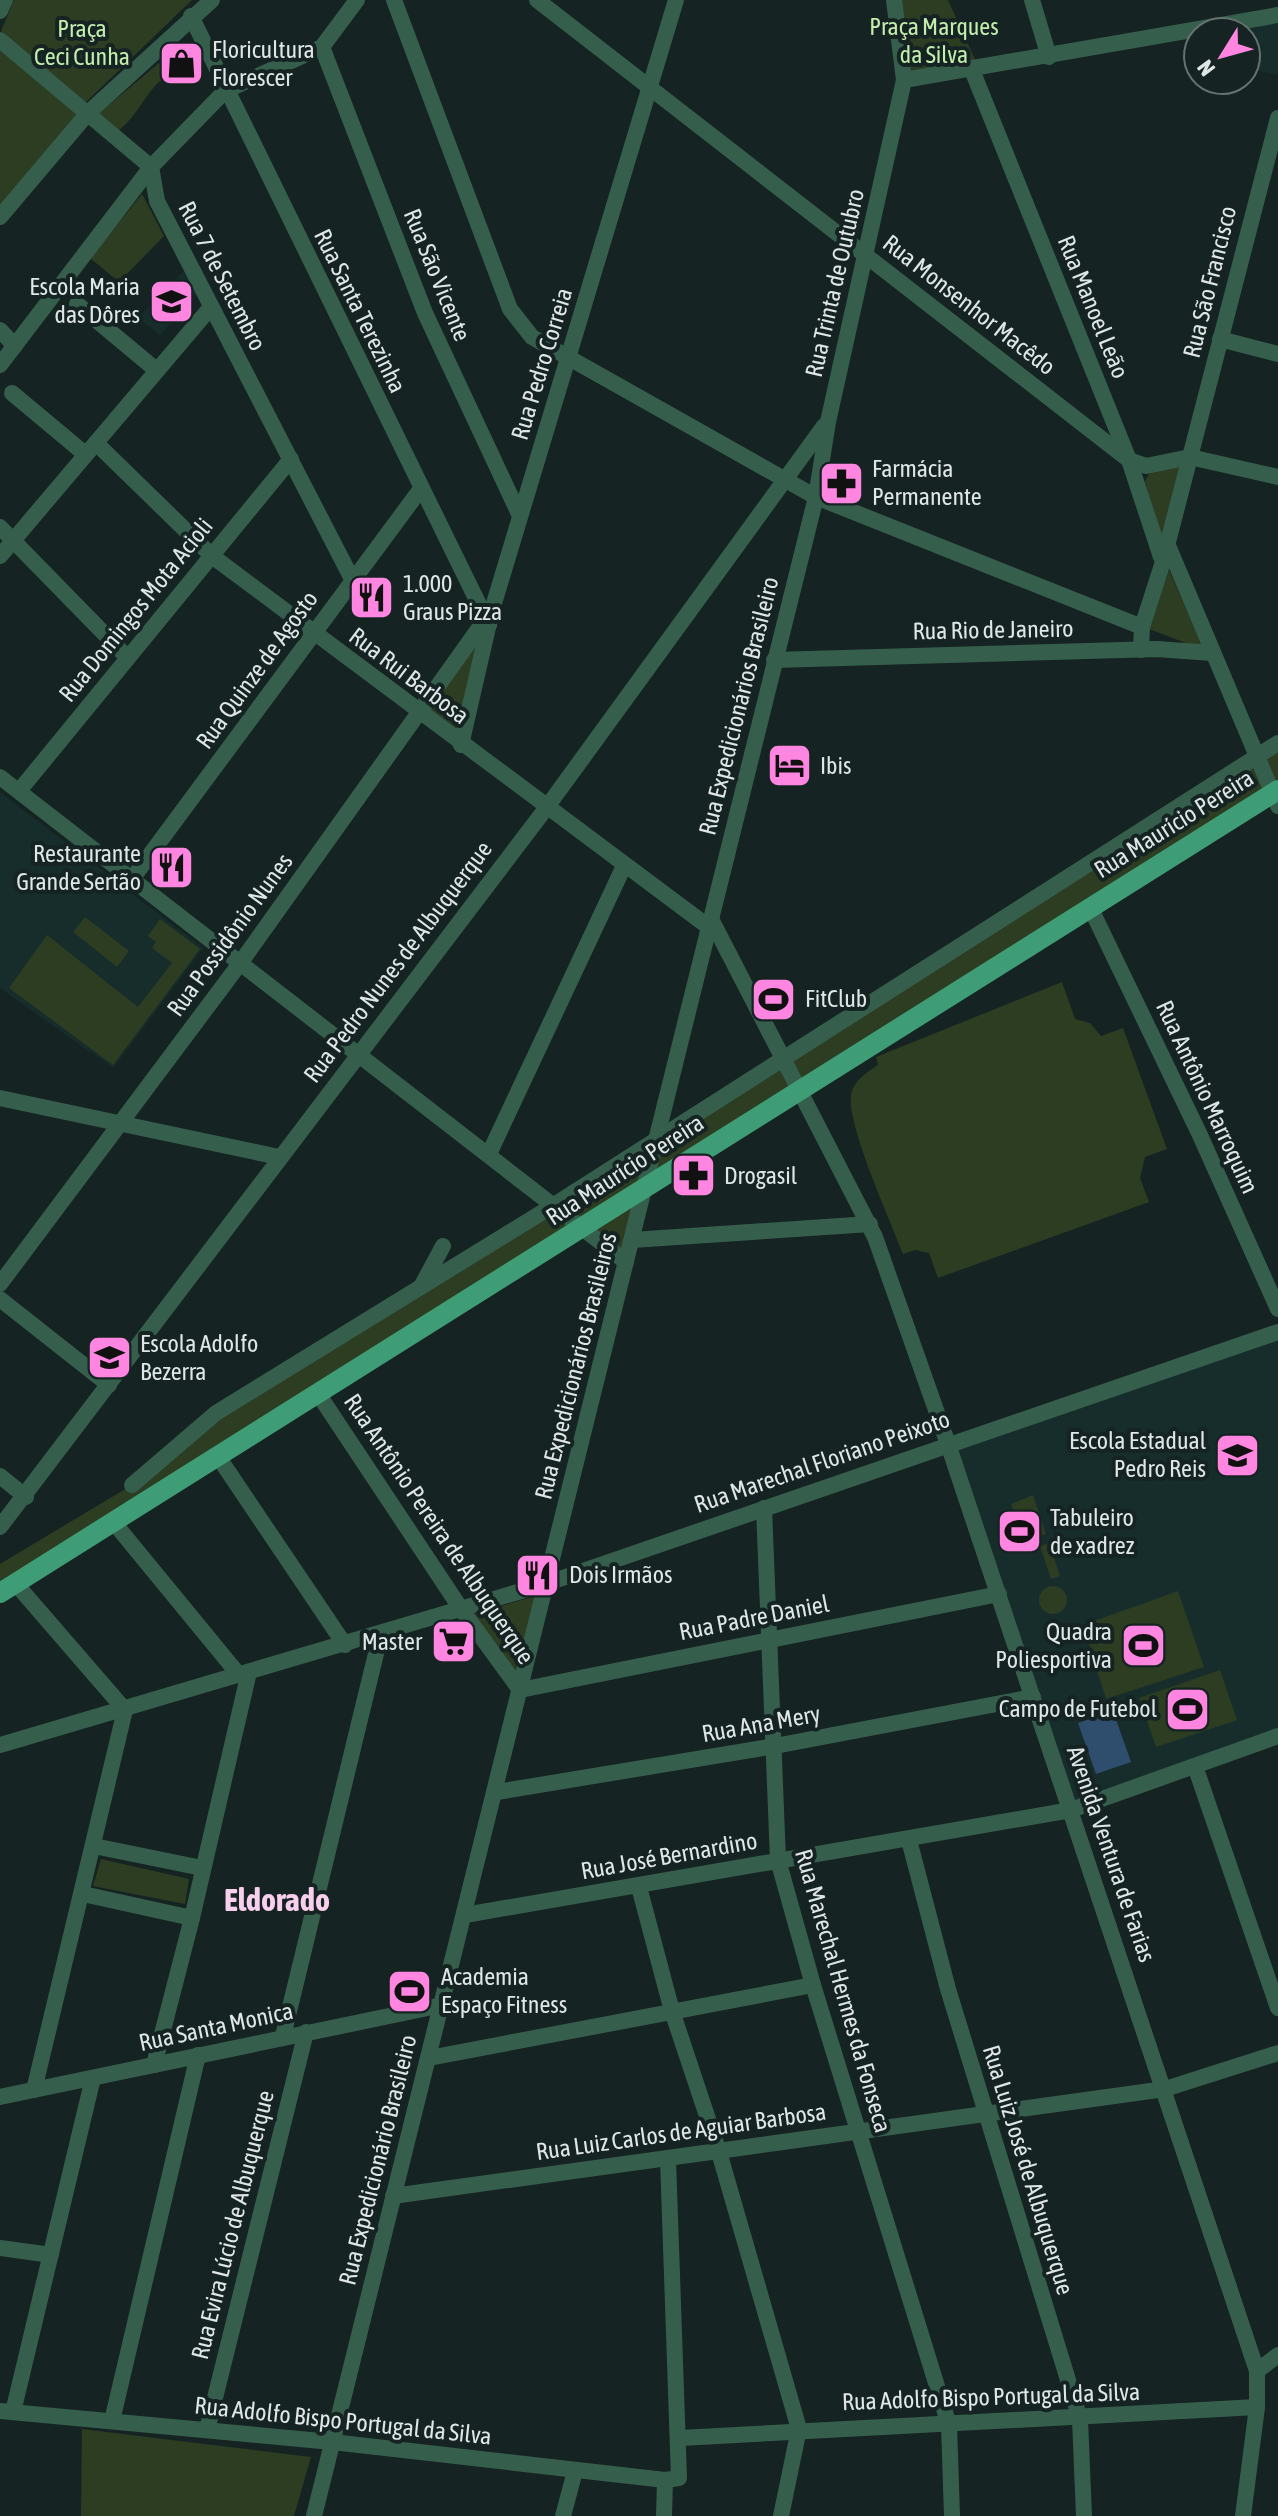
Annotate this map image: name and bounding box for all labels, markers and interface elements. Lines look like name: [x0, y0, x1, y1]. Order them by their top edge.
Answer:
park label: Praça Marques da Silva: [869, 13, 999, 68]
park label: Praça Ceci Cunha: [34, 15, 130, 70]
north arrow: [1182, 16, 1262, 96]
place label: Floricultura Florescer: [212, 36, 315, 91]
shop icon: Floricultura Florescer: [157, 40, 205, 88]
text: N: [1192, 55, 1220, 81]
street label: Rua Trinta de Outubro: [800, 186, 869, 380]
street label: Rua 7 de Setembro: [173, 197, 272, 355]
street label: Rua São Francisco: [1178, 203, 1241, 361]
street label: Rua São Vicente: [399, 205, 476, 345]
street label: Rua Santa Terezinha: [309, 224, 412, 397]
street label: Rua Monsenhor Macêdo: [878, 229, 1061, 380]
street label: Rua Manoel Leão: [1053, 232, 1134, 382]
place label: Escola Maria das Dôres: [29, 273, 140, 328]
school or university icon: Escola Maria das Dôres: [147, 277, 195, 325]
street label: Rua Pedro Correia: [506, 285, 577, 443]
place label: Farmácia Permanente: [872, 455, 982, 510]
pharmacy icon: Farmácia Permanente: [817, 459, 865, 507]
street label: Rua Domingos Mota Acioli: [53, 513, 218, 707]
place label: 1.000 Graus Pizza: [403, 570, 502, 625]
restaurant icon: 1.000 Graus Pizza: [348, 574, 396, 622]
street label: Rua Expedicionários Brasileiro: [693, 574, 784, 838]
street label: Rua Quinze de Agosto: [190, 586, 323, 754]
street label: Rua Rio de Janeiro: [912, 615, 1074, 644]
street label: Rua Rui Barbosa: [344, 622, 474, 729]
hotel icon: Ibis: [765, 742, 813, 790]
place label: Ibis: [820, 752, 852, 779]
street label: Rua Maurício Pereira: [1089, 764, 1258, 883]
street label: Rua Pedro Nunes de Albuquerque: [298, 836, 497, 1088]
place label: Restaurante Grande Sertão: [16, 840, 141, 895]
restaurant icon: Restaurante Grande Sertão: [148, 844, 196, 892]
street label: Rua Possidônio Nunes: [162, 848, 298, 1021]
sports icon: FitClub: [750, 975, 798, 1023]
place label: FitClub: [805, 985, 867, 1012]
street label: Rua Antônio Marroquim: [1151, 996, 1264, 1197]
street label: Rua Maurício Pereira: [541, 1109, 708, 1230]
pharmacy icon: Drogasil: [669, 1152, 717, 1200]
place label: Drogasil: [724, 1162, 798, 1189]
street label: Rua Expedicionários Brasileiros: [529, 1230, 622, 1502]
place label: Escola Adolfo Bezerra: [140, 1330, 258, 1385]
school or university icon: Escola Adolfo Bezerra: [85, 1334, 133, 1382]
street label: Rua Antônio Pereira de Albuquerque: [339, 1389, 540, 1669]
street label: Rua Marechal Floriano Peixoto: [691, 1405, 953, 1518]
place label: Escola Estadual Pedro Reis: [1069, 1427, 1207, 1482]
school or university icon: Escola Estadual Pedro Reis: [1213, 1431, 1261, 1479]
place label: Tabuleiro de xadrez: [1050, 1504, 1135, 1559]
sports icon: Tabuleiro de xadrez: [995, 1508, 1043, 1556]
restaurant icon: Dois Irmãos: [514, 1551, 562, 1599]
place label: Dois Irmãos: [569, 1561, 672, 1588]
street label: Rua Padre Daniel: [677, 1590, 832, 1645]
supermarket icon: Master: [429, 1618, 477, 1666]
place label: Quadra Poliesportiva: [995, 1618, 1112, 1673]
sports icon: Quadra Poliesportiva: [1119, 1622, 1167, 1670]
place label: Master: [362, 1628, 423, 1655]
sports icon: Campo de Futebol: [1164, 1685, 1212, 1733]
place label: Campo de Futebol: [999, 1695, 1158, 1722]
street label: Rua Ana Mery: [700, 1700, 822, 1747]
street label: Avenida Ventura de Farias: [1062, 1742, 1161, 1965]
street label: Rua José Bernardino: [579, 1827, 759, 1884]
street label: Rua Marechal Hermes da Fonseca: [790, 1846, 897, 2136]
district label: Eldorado: [224, 1881, 330, 1918]
place label: Academia Espaço Fitness: [441, 1963, 567, 2018]
sports icon: Academia Espaço Fitness: [386, 1967, 434, 2015]
street label: Rua Santa Monica: [136, 1997, 295, 2056]
street label: Rua Expedicionário Brasileiro: [333, 2032, 422, 2288]
street label: Rua Luiz José de Albuquerque: [978, 2042, 1079, 2298]
street label: Rua Evira Lúcio de Albuquerque: [186, 2088, 279, 2362]
street label: Rua Luiz Carlos de Aguiar Barbosa: [534, 2098, 828, 2165]
street label: Rua Adolfo Bispo Portugal da Silva: [841, 2378, 1141, 2415]
street label: Rua Adolfo Bispo Portugal da Silva: [193, 2391, 493, 2450]

